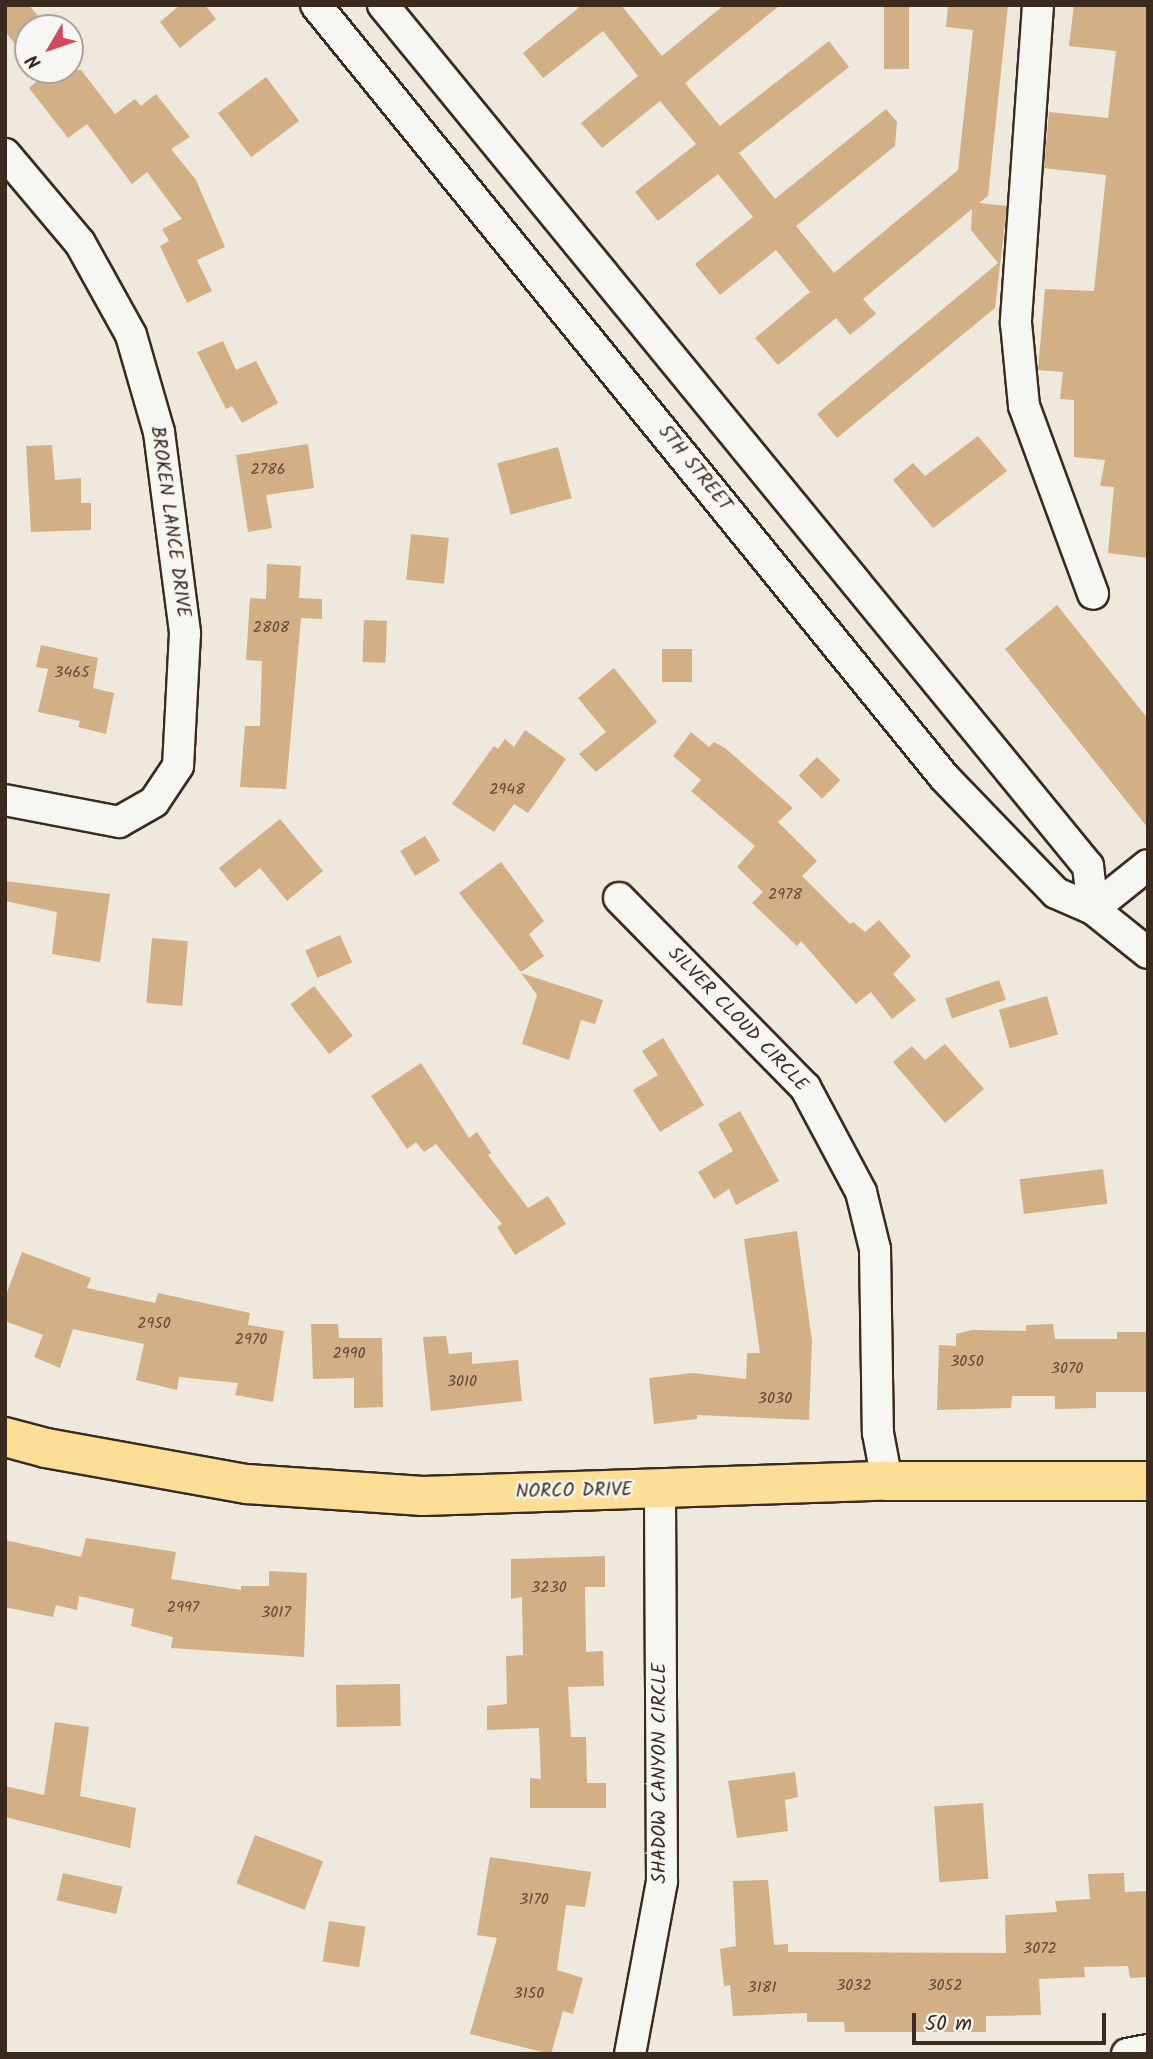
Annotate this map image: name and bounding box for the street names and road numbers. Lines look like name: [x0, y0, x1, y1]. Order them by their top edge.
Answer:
street label: 5TH STREET: [652, 421, 736, 517]
street label: BROKEN LANCE DRIVE: [144, 425, 194, 619]
street label: SILVER CLOUD CIRCLE: [662, 943, 812, 1097]
street label: NORCO DRIVE: [515, 1480, 633, 1504]
street label: SHADOW CANYON CIRCLE: [650, 1663, 672, 1883]

